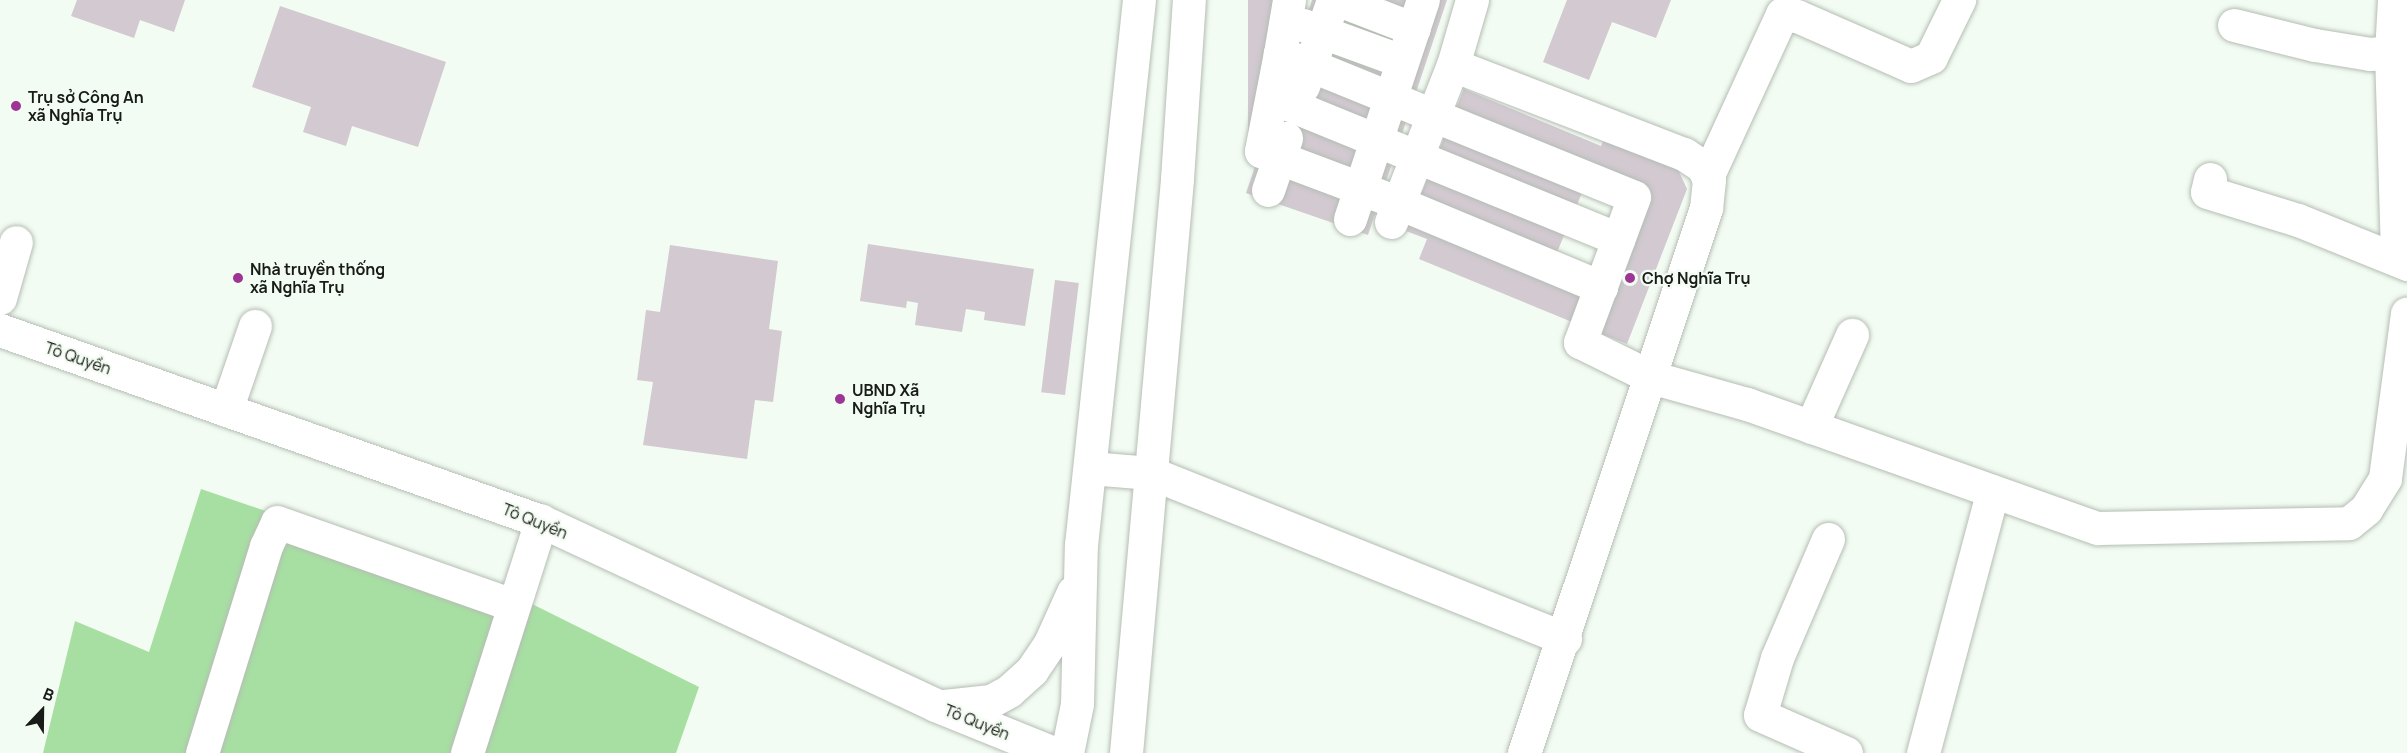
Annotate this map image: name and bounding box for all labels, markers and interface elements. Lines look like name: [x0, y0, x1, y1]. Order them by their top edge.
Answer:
place label: Trụ sở Công An xã Nghĩa Trụ: [28, 87, 144, 125]
marker: Trụ sở Công An xã Nghĩa Trụ: [9, 99, 23, 113]
place label: Nhà truyền thống xã Nghĩa Trụ: [250, 259, 385, 297]
place label: Chợ Nghĩa Trụ: [1642, 268, 1750, 288]
marker: Nhà truyền thống xã Nghĩa Trụ: [231, 271, 245, 285]
marker: Chợ Nghĩa Trụ: [1623, 271, 1637, 285]
street label: Tô Quyền: [42, 338, 114, 378]
place label: UBND Xã Nghĩa Trụ: [852, 380, 926, 418]
marker: UBND Xã Nghĩa Trụ: [833, 392, 847, 406]
street label: Tô Quyền: [500, 499, 570, 543]
north arrow: [12, 681, 72, 741]
text: B: [40, 682, 58, 706]
street label: Tô Quyền: [942, 700, 1012, 744]

